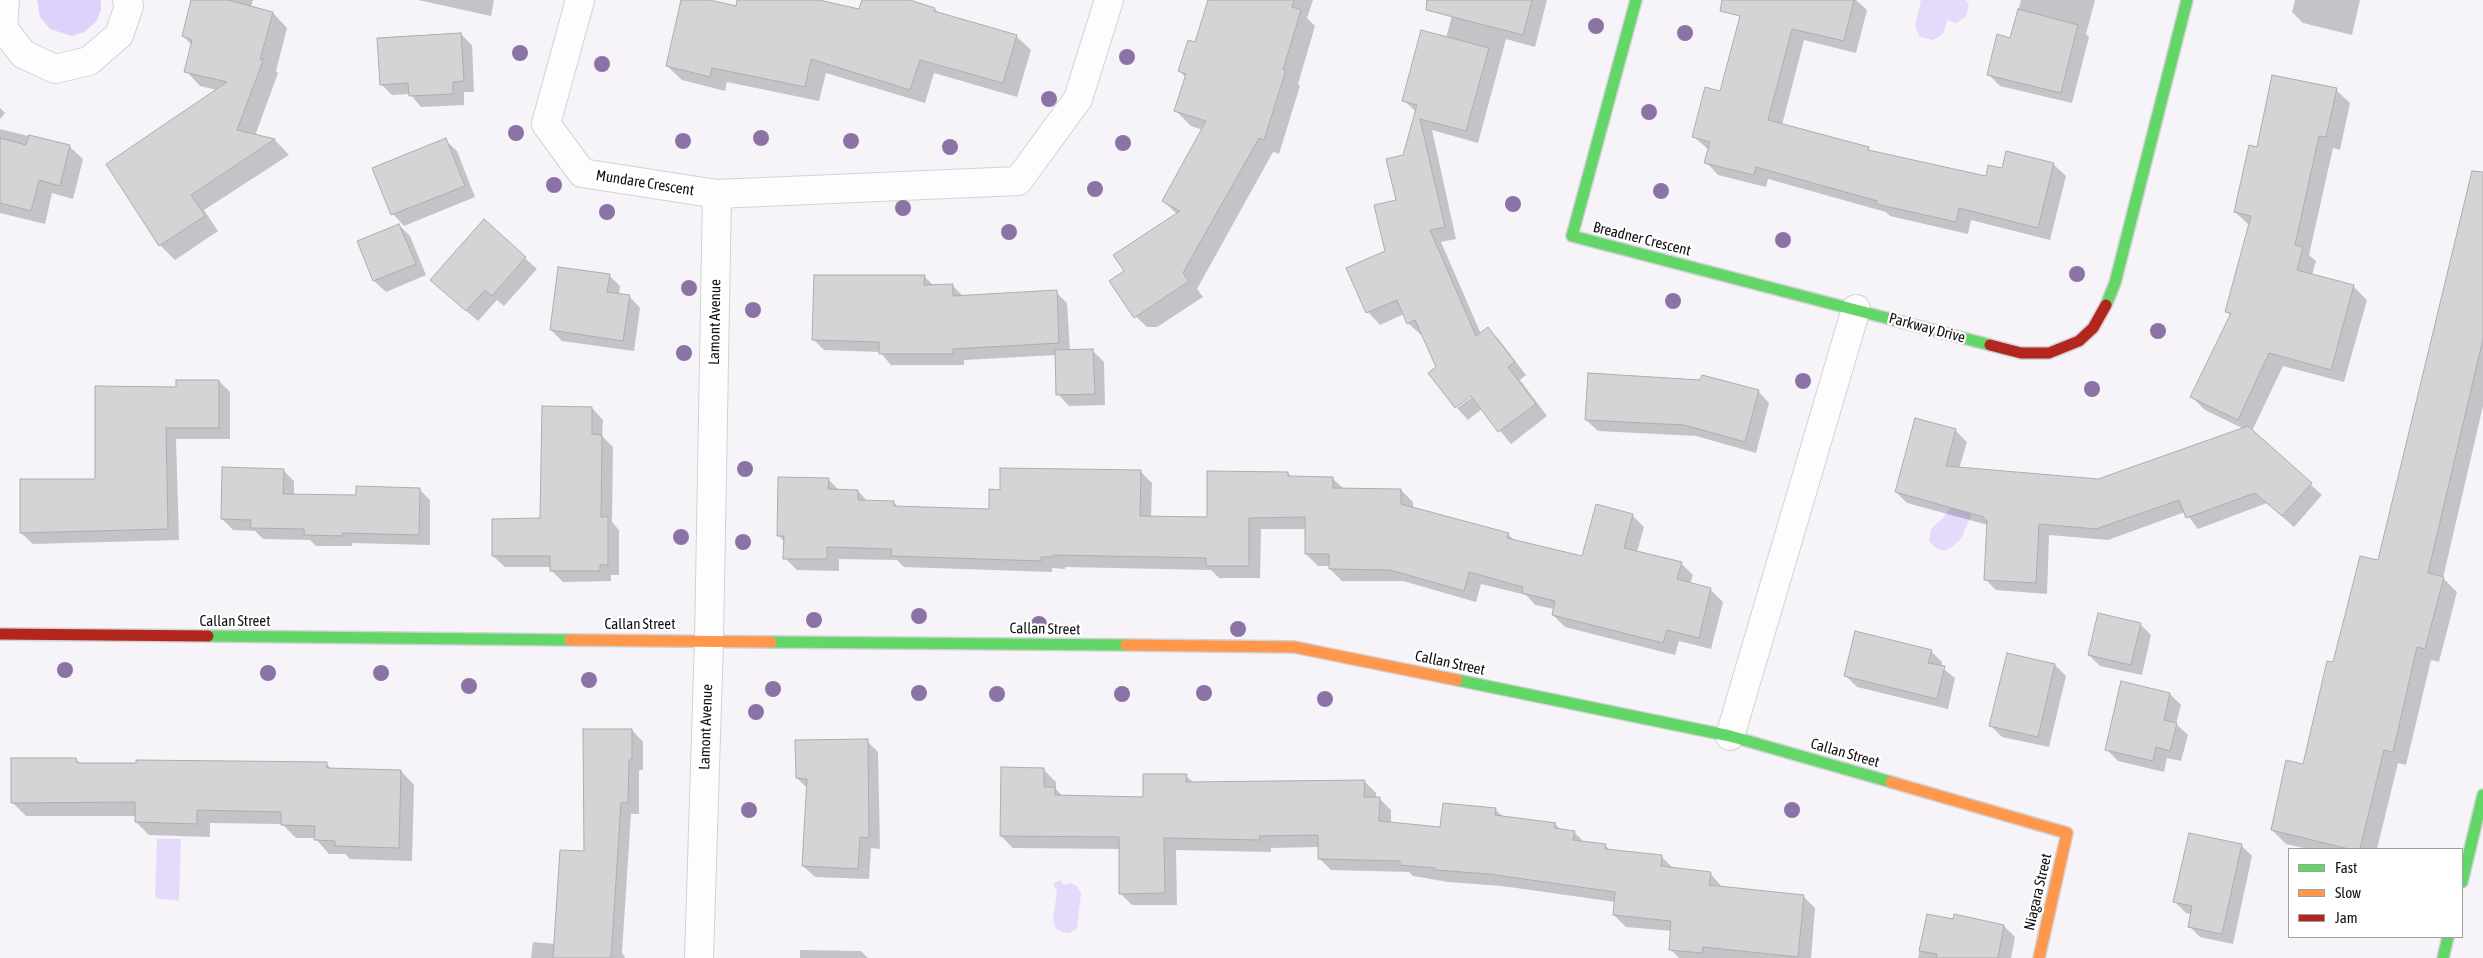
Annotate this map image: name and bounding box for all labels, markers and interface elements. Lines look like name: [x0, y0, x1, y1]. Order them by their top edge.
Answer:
street label: Mundare Crescent: [595, 166, 695, 200]
street label: Breadner Crescent: [1591, 218, 1693, 260]
street label: Lamont Avenue: [705, 279, 725, 365]
street label: Parkway Drive: [1887, 309, 1967, 347]
street label: Callan Street: [200, 612, 270, 630]
street label: Callan Street: [605, 615, 675, 633]
street label: Callan Street: [1009, 619, 1081, 639]
street label: Callan Street: [1413, 647, 1487, 679]
street label: Lamont Avenue: [696, 684, 716, 770]
street label: Callan Street: [1808, 735, 1882, 771]
legend: [2288, 848, 2463, 938]
street label: Niagara Street: [2020, 852, 2056, 932]
text: Fast: [2335, 859, 2357, 876]
text: Slow: [2335, 884, 2361, 901]
text: Jam: [2335, 909, 2358, 926]

